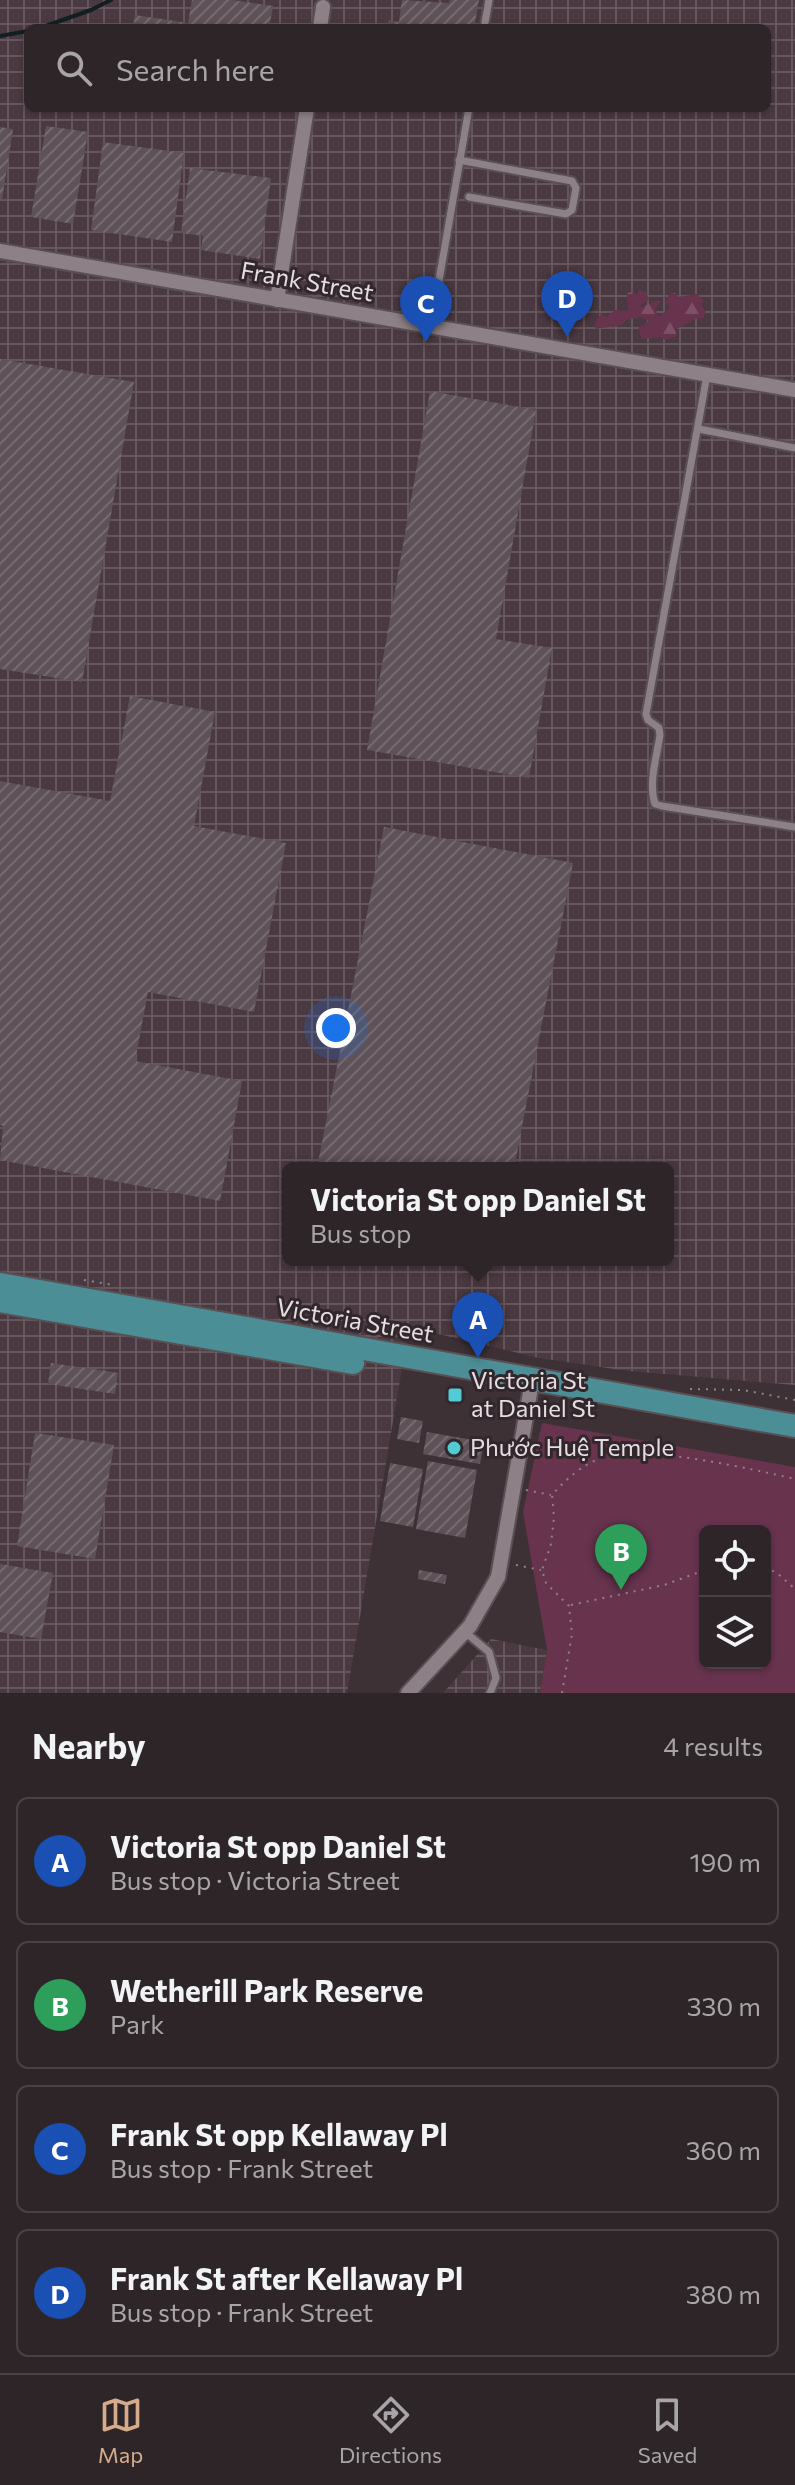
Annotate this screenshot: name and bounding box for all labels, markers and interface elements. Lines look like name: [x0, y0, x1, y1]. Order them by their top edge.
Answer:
search box: [24, 24, 771, 112]
icon: search: [52, 46, 96, 90]
text: Search here: [116, 50, 275, 87]
street label: Frank Street: [239, 255, 376, 307]
pin: D: [541, 271, 593, 337]
pin: C: [400, 276, 452, 342]
your location: [316, 1008, 356, 1048]
popup: [282, 1162, 674, 1266]
text: Victoria St opp Daniel St: [310, 1180, 646, 1217]
text: Bus stop: [310, 1217, 411, 1248]
street label: Victoria Street: [274, 1291, 436, 1348]
pin: A: [452, 1292, 504, 1358]
place label: Victoria St at Daniel St: [471, 1365, 595, 1422]
marker: Victoria St at Daniel St: [446, 1386, 464, 1404]
place label: Phước Huệ Temple: [470, 1432, 674, 1461]
marker: Phước Huệ Temple: [445, 1439, 463, 1457]
pin: B: [595, 1524, 647, 1590]
map controls: [699, 1525, 771, 1669]
button: locate: [699, 1525, 771, 1597]
button: layers: [699, 1597, 771, 1669]
text: Nearby: [32, 1724, 146, 1766]
text: 4 results: [663, 1730, 763, 1761]
text: Victoria St opp Daniel St: [110, 1827, 446, 1864]
text: A: [51, 1846, 69, 1877]
text: 190 m: [689, 1846, 761, 1877]
text: Bus stop · Victoria Street: [110, 1864, 400, 1895]
text: Wetherill Park Reserve: [110, 1971, 423, 2008]
text: B: [51, 1990, 69, 2021]
text: 330 m: [687, 1990, 761, 2021]
text: Park: [110, 2008, 164, 2039]
text: Frank St opp Kellaway Pl: [110, 2115, 448, 2152]
text: C: [51, 2134, 69, 2165]
text: 360 m: [686, 2134, 761, 2165]
text: Bus stop · Frank Street: [110, 2152, 373, 2183]
text: Frank St after Kellaway Pl: [110, 2259, 463, 2296]
text: D: [50, 2278, 70, 2309]
text: 380 m: [686, 2278, 761, 2309]
text: Bus stop · Frank Street: [110, 2296, 373, 2327]
tab: Map: [98, 2393, 143, 2468]
tab: Directions: [339, 2393, 442, 2468]
tab: Saved: [638, 2393, 697, 2468]

